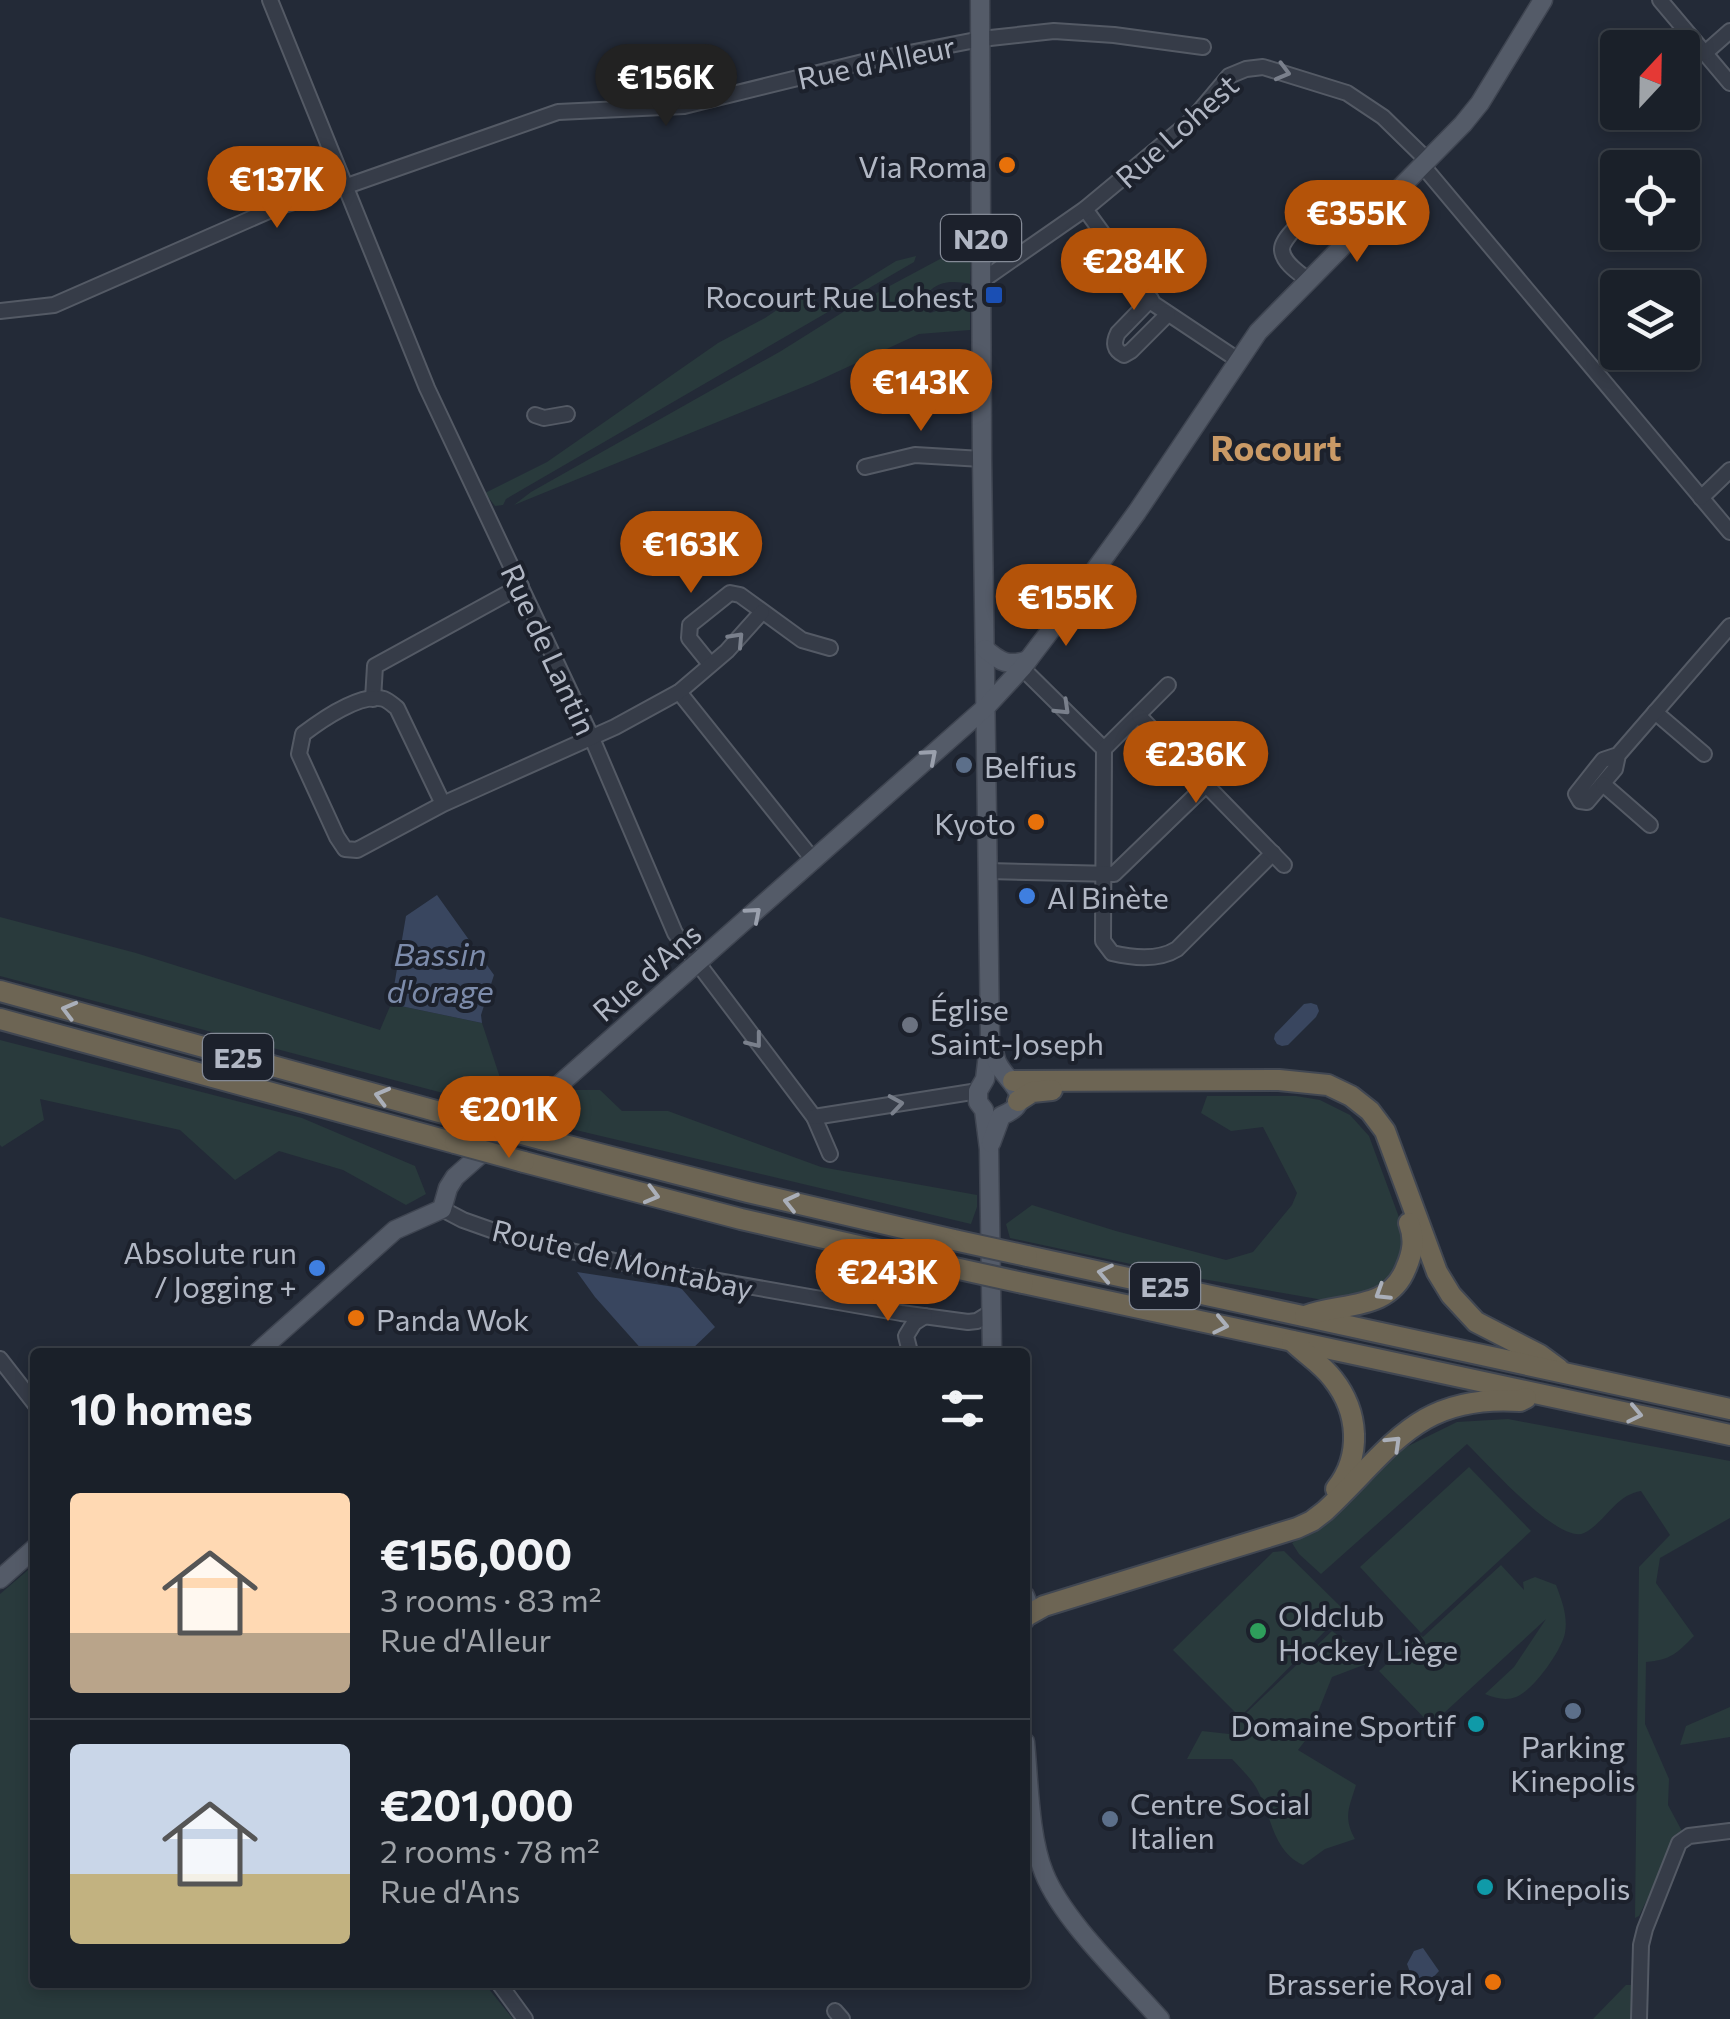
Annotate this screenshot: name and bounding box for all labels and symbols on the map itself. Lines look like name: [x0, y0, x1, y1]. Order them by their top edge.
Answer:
street label: Rue d'Alleur: [794, 26, 958, 96]
north arrow: [1600, 30, 1700, 130]
pin: €156K: [596, 44, 736, 129]
one-way arrow: [1274, 61, 1292, 82]
street label: Rue Lohest: [1107, 65, 1245, 195]
pin: €137K: [207, 146, 347, 231]
place label: Via Roma: [858, 147, 987, 184]
marker: Via Roma: [996, 154, 1018, 176]
pin: €355K: [1287, 180, 1427, 265]
road number: N20: [941, 215, 1021, 261]
pin: €284K: [1064, 228, 1204, 313]
place label: Rocourt Rue Lohest: [705, 277, 974, 314]
marker: Rocourt Rue Lohest: [983, 284, 1005, 306]
pin: €143K: [851, 349, 991, 434]
district label: Rocourt: [1211, 425, 1341, 468]
pin: €163K: [621, 511, 761, 596]
street label: Rue de Lantin: [494, 558, 606, 740]
pin: €155K: [996, 564, 1136, 649]
one-way arrow: [725, 632, 743, 651]
one-way arrow: [1052, 697, 1070, 715]
pin: €236K: [1126, 721, 1266, 806]
place label: Belfius: [984, 747, 1077, 784]
one-way arrow: [918, 750, 937, 768]
marker: Belfius: [953, 754, 975, 776]
place label: Kyoto: [934, 804, 1016, 841]
marker: Kyoto: [1025, 811, 1047, 833]
place label: Al Binète: [1047, 878, 1169, 915]
marker: Al Binète: [1016, 885, 1038, 907]
one-way arrow: [742, 907, 761, 925]
street label: Rue d'Ans: [584, 914, 708, 1028]
water label: Bassin d'orage: [386, 933, 494, 1010]
place label: Église Saint-Joseph: [930, 990, 1104, 1061]
one-way arrow: [61, 1001, 78, 1022]
marker: Église Saint-Joseph: [899, 1014, 921, 1036]
one-way arrow: [744, 1030, 761, 1048]
road number: E25: [203, 1034, 273, 1080]
pin: €201K: [439, 1076, 579, 1161]
one-way arrow: [374, 1087, 392, 1108]
one-way arrow: [888, 1094, 904, 1115]
one-way arrow: [643, 1184, 660, 1205]
one-way arrow: [783, 1193, 800, 1214]
street label: Route de Montabay: [489, 1210, 757, 1306]
place label: Absolute run / Jogging +: [123, 1233, 297, 1304]
pin: €243K: [818, 1239, 958, 1324]
marker: Absolute run / Jogging +: [306, 1257, 328, 1279]
road number: E25: [1130, 1263, 1200, 1309]
one-way arrow: [1097, 1264, 1114, 1285]
one-way arrow: [1375, 1281, 1393, 1300]
place label: Panda Wok: [376, 1300, 529, 1337]
marker: Panda Wok: [345, 1307, 367, 1329]
one-way arrow: [1213, 1313, 1230, 1334]
one-way arrow: [1626, 1403, 1643, 1424]
one-way arrow: [1382, 1437, 1400, 1455]
place label: Oldclub Hockey Liège: [1278, 1596, 1458, 1667]
marker: Oldclub Hockey Liège: [1247, 1620, 1269, 1642]
marker: Parking Kinepolis: [1562, 1700, 1584, 1722]
place label: Domaine Sportif: [1231, 1706, 1456, 1743]
marker: Domaine Sportif: [1465, 1713, 1487, 1735]
place label: Parking Kinepolis: [1510, 1727, 1636, 1798]
place label: Centre Social Italien: [1130, 1784, 1310, 1855]
marker: Centre Social Italien: [1099, 1808, 1121, 1830]
place label: Kinepolis: [1505, 1869, 1631, 1906]
marker: Kinepolis: [1474, 1876, 1496, 1898]
place label: Brasserie Royal: [1267, 1964, 1473, 2001]
marker: Brasserie Royal: [1482, 1971, 1504, 1993]

